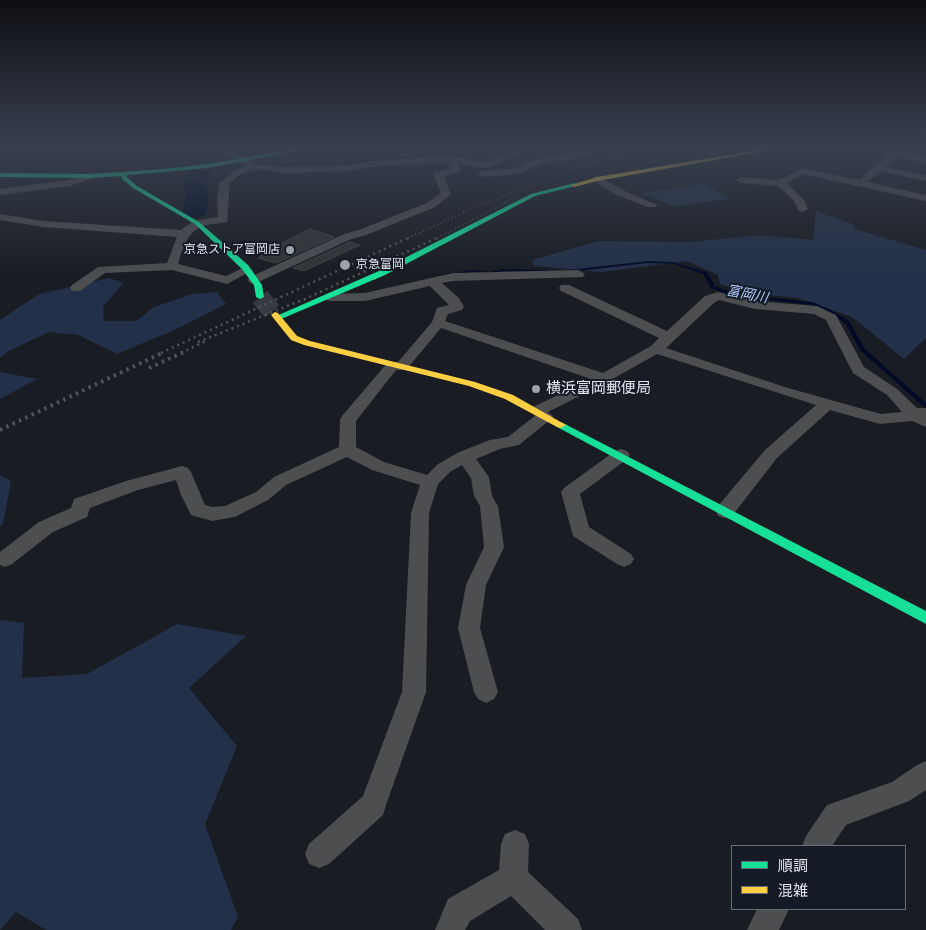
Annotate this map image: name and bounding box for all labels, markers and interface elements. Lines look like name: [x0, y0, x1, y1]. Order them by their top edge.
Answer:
place label: 京急ストア富岡店: [184, 243, 280, 257]
marker: 京急ストア富岡店: [284, 244, 296, 256]
marker: 京急富岡: [338, 258, 352, 272]
place label: 京急富岡: [356, 258, 404, 272]
water label: 富岡川: [725, 283, 769, 307]
place label: 横浜富岡郵便局: [546, 380, 651, 398]
marker: 横浜富岡郵便局: [530, 383, 542, 395]
legend: [731, 845, 906, 910]
text: 順調: [778, 857, 808, 875]
text: 混雑: [778, 882, 808, 900]

